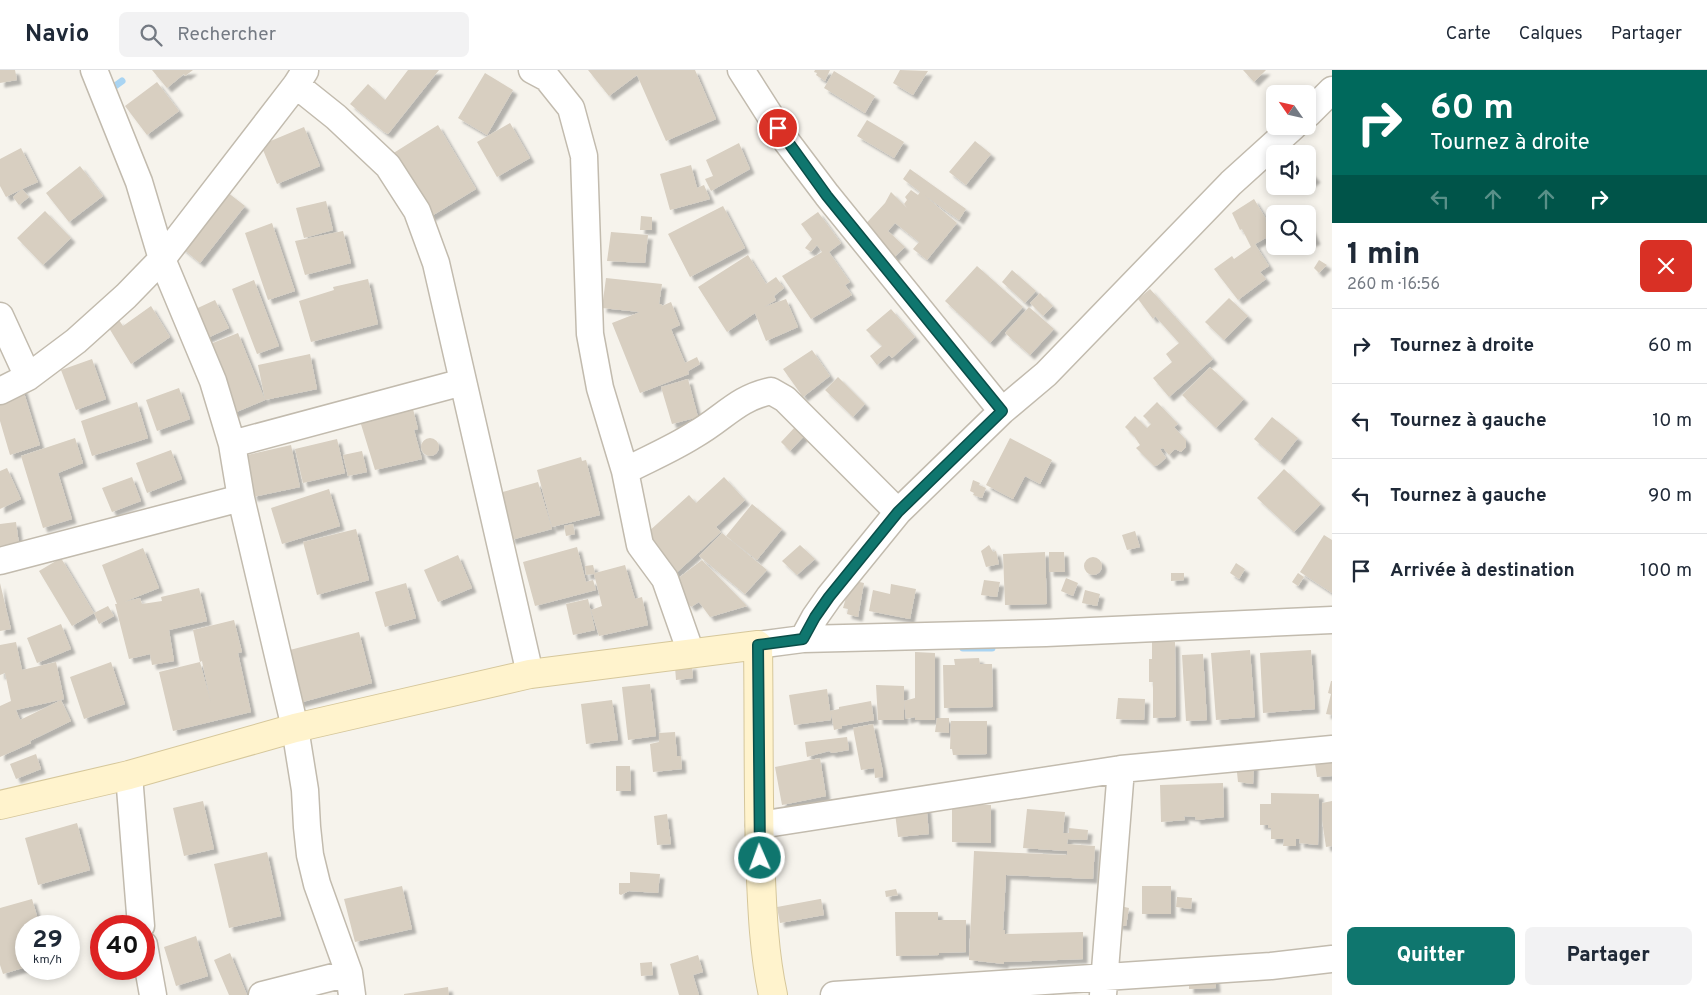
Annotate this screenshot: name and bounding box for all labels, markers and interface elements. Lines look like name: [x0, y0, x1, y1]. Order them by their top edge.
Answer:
search box: [119, 12, 469, 57]
text: Navio: [25, 20, 89, 50]
icon: search: [137, 21, 165, 49]
text: Rechercher: [177, 23, 276, 47]
text: Carte: [1446, 23, 1491, 46]
text: Calques: [1519, 23, 1583, 46]
text: Partager: [1611, 23, 1682, 46]
north arrow: [1266, 85, 1316, 135]
map controls: [1266, 85, 1316, 255]
text: 60 m: [1430, 87, 1514, 131]
icon: right: [1347, 90, 1412, 155]
pin: [757, 107, 799, 149]
icon: arrive: [764, 114, 792, 142]
text: Tournez à droite: [1430, 130, 1590, 157]
button: sound: [1266, 145, 1316, 195]
icon: left: [1426, 185, 1454, 213]
icon: ahead: [1479, 185, 1507, 213]
icon: ahead: [1532, 185, 1560, 213]
icon: right: [1585, 185, 1613, 213]
button: search: [1266, 205, 1316, 255]
text: 1 min: [1347, 237, 1420, 274]
button: close: [1640, 240, 1692, 292]
text: 260 m · 16:56: [1347, 275, 1440, 295]
icon: right: [1347, 332, 1375, 360]
text: Tournez à droite: [1390, 334, 1534, 358]
text: 60 m: [1648, 334, 1692, 358]
icon: left: [1347, 407, 1375, 435]
text: Tournez à gauche: [1390, 409, 1547, 433]
text: 10 m: [1652, 409, 1692, 433]
icon: left: [1347, 482, 1375, 510]
text: Tournez à gauche: [1390, 484, 1547, 508]
text: 90 m: [1648, 484, 1692, 508]
icon: arrive: [1347, 557, 1375, 585]
text: Arrivée à destination: [1390, 559, 1575, 583]
text: 100 m: [1640, 559, 1692, 583]
position arrow: [733, 831, 785, 883]
speed limit sign: 40: [90, 915, 155, 980]
text: 29: [32, 925, 63, 957]
button: Quitter: [1347, 927, 1515, 985]
button: Partager: [1525, 927, 1692, 985]
text: km/h: [33, 952, 62, 968]

